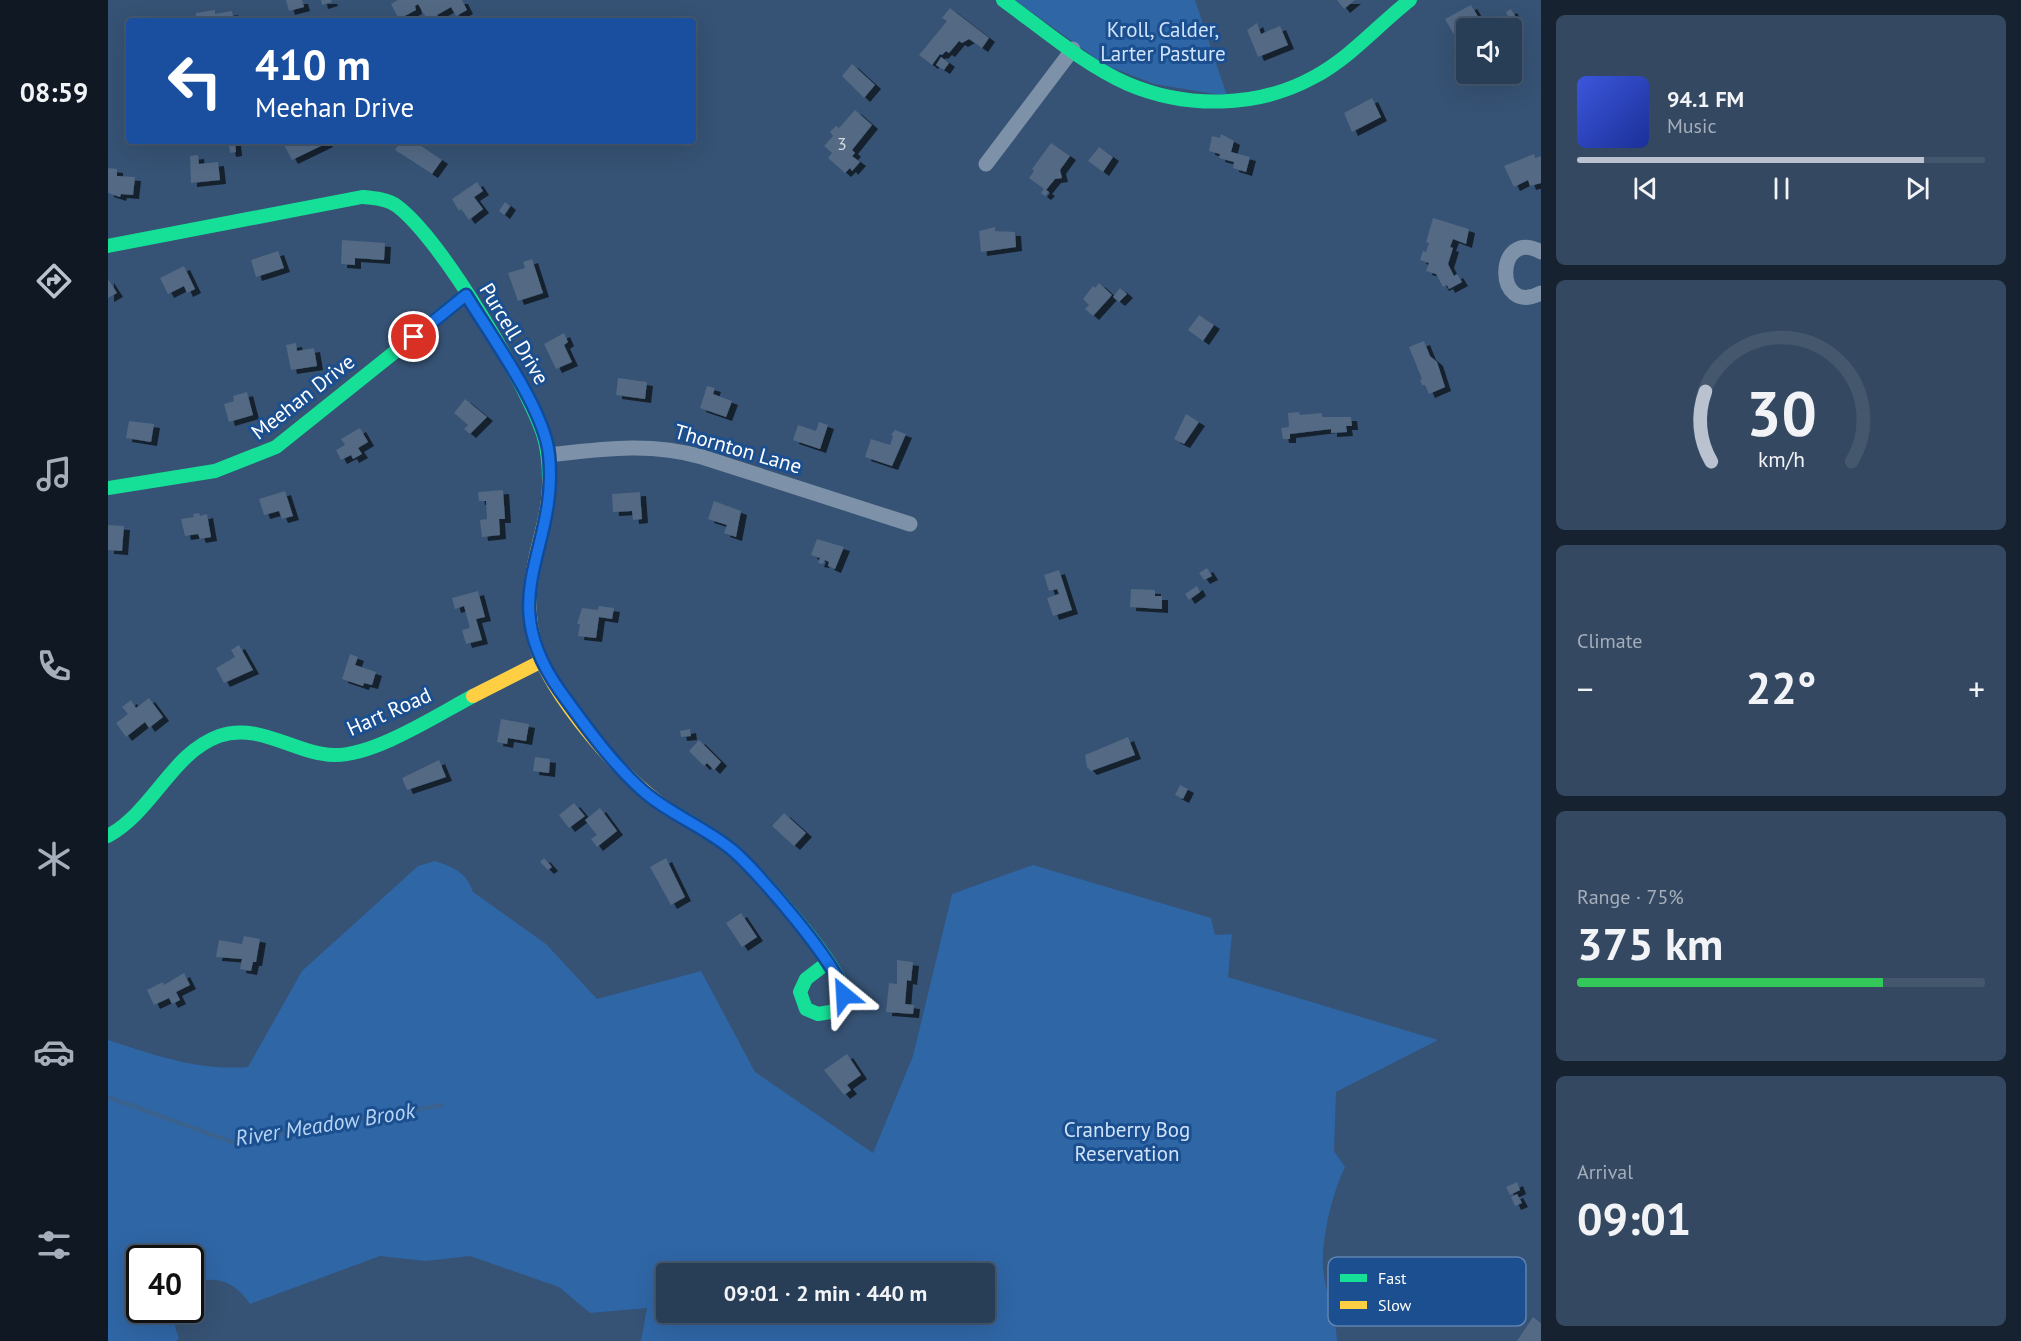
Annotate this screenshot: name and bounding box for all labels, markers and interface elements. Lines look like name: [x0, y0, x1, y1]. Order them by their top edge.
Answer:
park label: Kroll, Calder, Larter Pasture: [1100, 16, 1226, 67]
map controls: [1456, 18, 1522, 84]
button: sound: [1456, 18, 1522, 84]
text: 410 m: [255, 37, 371, 92]
icon: left: [156, 42, 234, 120]
text: 08:59: [20, 75, 88, 109]
text: 94.1 FM: [1667, 85, 1744, 113]
text: Meehan Drive: [255, 90, 414, 124]
text: Music: [1667, 113, 1716, 139]
house number: 3: [837, 132, 847, 155]
icon: previous: [1629, 172, 1662, 205]
icon: pause: [1765, 172, 1798, 205]
icon: next: [1901, 172, 1934, 205]
icon: directions: [33, 260, 75, 302]
street label: Purcell Drive: [473, 278, 555, 390]
pin: [388, 311, 439, 362]
icon: arrive: [397, 320, 430, 353]
street label: Meehan Drive: [246, 348, 360, 445]
text: 30: [1746, 372, 1816, 453]
street label: Thornton Lane: [671, 417, 805, 480]
text: km/h: [1757, 446, 1804, 474]
icon: music: [33, 453, 75, 495]
text: Climate: [1577, 628, 1643, 654]
icon: phone: [33, 645, 75, 687]
text: 22°: [1746, 658, 1816, 716]
text: −: [1577, 667, 1594, 710]
text: +: [1968, 667, 1985, 710]
street label: Hart Road: [342, 681, 435, 742]
icon: climate: [33, 838, 75, 880]
text: Range · 75%: [1577, 884, 1684, 910]
text: 375 km: [1577, 914, 1723, 972]
position arrow: [812, 963, 876, 1027]
icon: car: [33, 1031, 75, 1073]
water label: River Meadow Brook: [233, 1096, 418, 1152]
park label: Cranberry Bog Reservation: [1064, 1116, 1190, 1167]
text: Arrival: [1577, 1159, 1633, 1185]
text: 09:01: [1577, 1189, 1691, 1247]
icon: filters: [33, 1224, 75, 1266]
speed limit sign: 40: [126, 1245, 204, 1323]
legend: [1328, 1257, 1526, 1326]
text: Fast: [1378, 1268, 1407, 1288]
text: 09:01 · 2 min · 440 m: [724, 1279, 927, 1307]
text: Slow: [1378, 1295, 1412, 1315]

